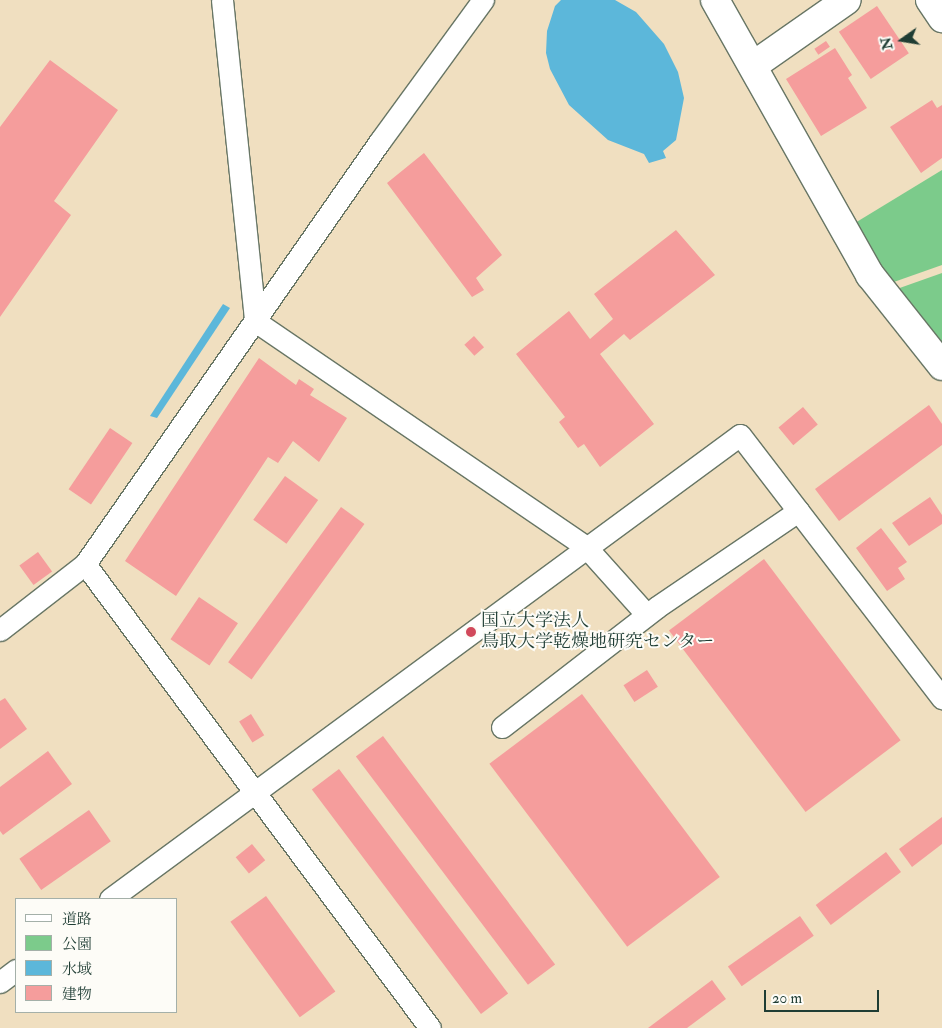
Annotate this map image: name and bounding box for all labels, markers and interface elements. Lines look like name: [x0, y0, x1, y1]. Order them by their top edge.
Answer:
north arrow: [877, 15, 927, 65]
text: N: [877, 35, 897, 52]
place label: 国立大学法人 鳥取大学乾燥地研究センター: [481, 611, 715, 654]
marker: 国立大学法人 鳥取大学乾燥地研究センター: [465, 626, 477, 638]
legend: [15, 898, 178, 1013]
text: 道路: [62, 910, 92, 929]
text: 公園: [62, 935, 92, 954]
text: 水域: [62, 960, 92, 979]
scale bar: [767, 980, 882, 1012]
text: 建物: [62, 985, 92, 1004]
text: 20 m: [772, 989, 802, 1008]

